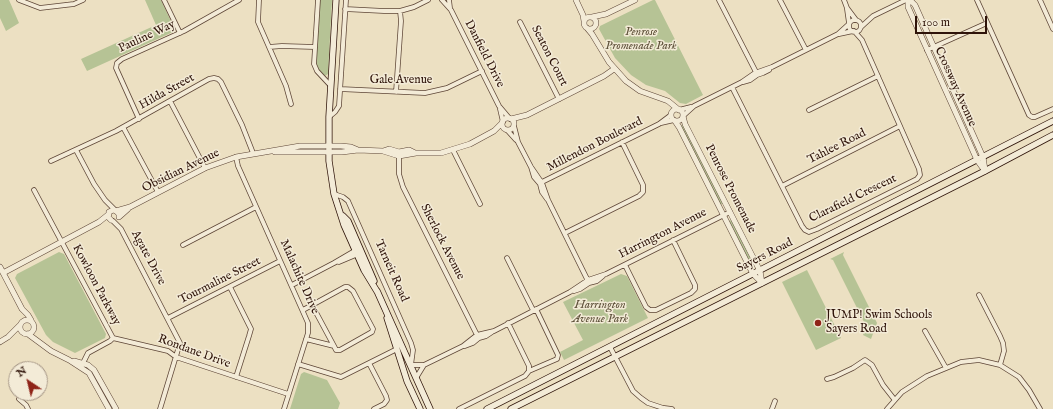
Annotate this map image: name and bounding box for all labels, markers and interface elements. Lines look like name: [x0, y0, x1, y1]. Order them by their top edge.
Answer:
scale bar: [917, 8, 989, 34]
text: 100 m: [922, 15, 950, 30]
street label: Pauline Way: [116, 18, 178, 56]
street label: Danfield Drive: [461, 18, 507, 90]
street label: Seaton Court: [528, 23, 570, 89]
park label: Penrose Promenade Park: [605, 26, 677, 54]
street label: Crossway Avenue: [931, 45, 979, 129]
street label: Hilda Street: [137, 71, 197, 113]
street label: Gale Avenue: [370, 74, 432, 88]
street label: Millendon Boulevard: [545, 115, 645, 175]
street label: Tahlee Road: [805, 126, 869, 168]
street label: Penrose Promenade: [701, 142, 759, 236]
street label: Obsidian Avenue: [140, 146, 222, 196]
street label: Clarafield Crescent: [807, 172, 899, 226]
street label: Sherlock Avenue: [417, 202, 467, 282]
street label: Harrington Avenue: [617, 206, 709, 262]
street label: Agate Drive: [128, 228, 168, 288]
street label: Sayers Road: [735, 236, 795, 276]
street label: Malachite Drive: [276, 238, 322, 316]
street label: Tarneit Road: [371, 238, 411, 304]
street label: Kowloon Parkway: [69, 242, 123, 328]
street label: Tourmaline Street: [177, 254, 263, 308]
park label: Harrington Avenue Park: [572, 299, 628, 327]
place label: JUMP! Swim Schools Sayers Road: [826, 309, 932, 337]
marker: JUMP! Swim Schools Sayers Road: [813, 318, 823, 328]
street label: Rondane Drive: [156, 332, 232, 372]
north arrow: [8, 361, 48, 401]
text: N: [14, 364, 30, 380]

